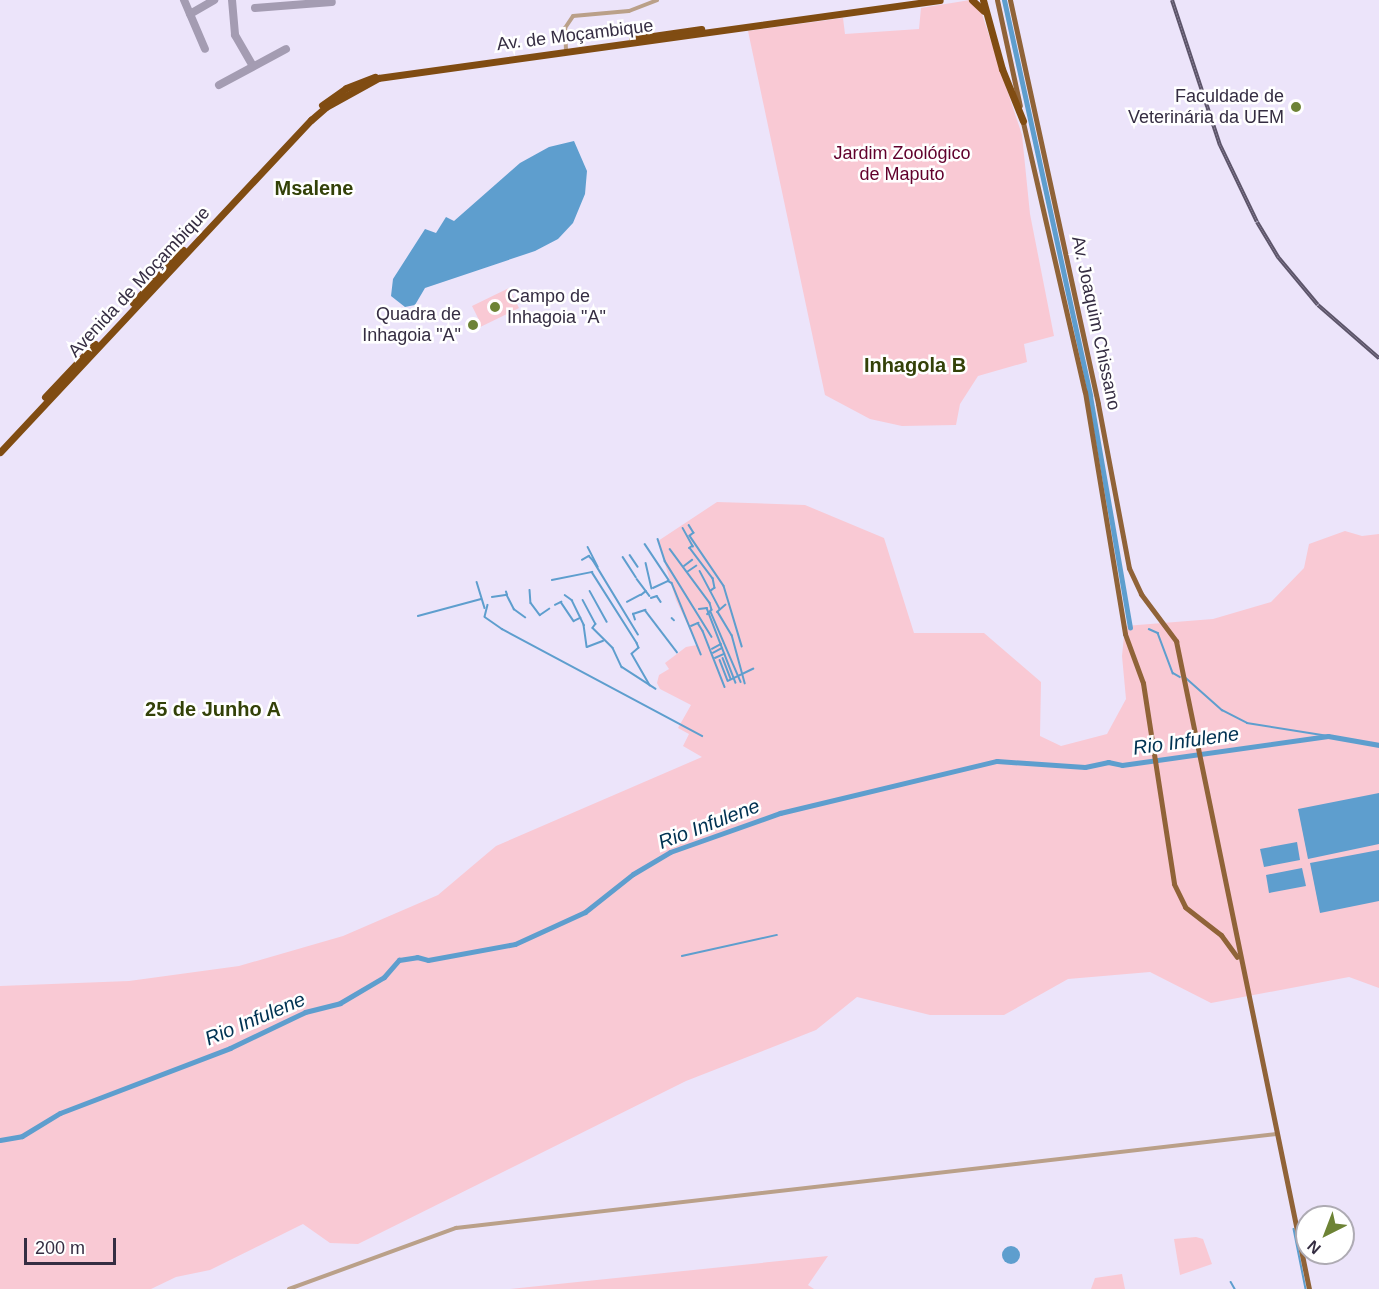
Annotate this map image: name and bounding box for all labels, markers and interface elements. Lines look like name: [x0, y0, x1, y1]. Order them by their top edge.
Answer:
street label: Av. de Moçambique: [496, 15, 654, 55]
place label: Faculdade de Veterinária da UEM: [1128, 86, 1284, 128]
marker: Faculdade de Veterinária da UEM: [1289, 100, 1303, 114]
park label: Jardim Zoológico de Maputo: [833, 143, 971, 186]
district label: Msalene: [275, 176, 353, 200]
street label: Avenida de Moçambique: [64, 202, 214, 362]
street label: Av. Joaquim Chissano: [1067, 234, 1125, 412]
place label: Campo de Inhagoia "A": [507, 286, 606, 328]
marker: Campo de Inhagoia "A": [488, 300, 502, 314]
place label: Quadra de Inhagoia "A": [362, 304, 461, 346]
marker: Quadra de Inhagoia "A": [466, 318, 480, 332]
district label: Inhagola B: [864, 353, 966, 377]
district label: 25 de Junho A: [145, 697, 281, 721]
water label: Rio Infulene: [1131, 722, 1241, 760]
water label: Rio Infulene: [655, 794, 763, 854]
water label: Rio Infulene: [201, 987, 309, 1051]
north arrow: [1295, 1205, 1355, 1265]
scale bar: [27, 1226, 118, 1264]
text: N: [1304, 1237, 1324, 1257]
text: 200 m: [35, 1238, 85, 1258]

